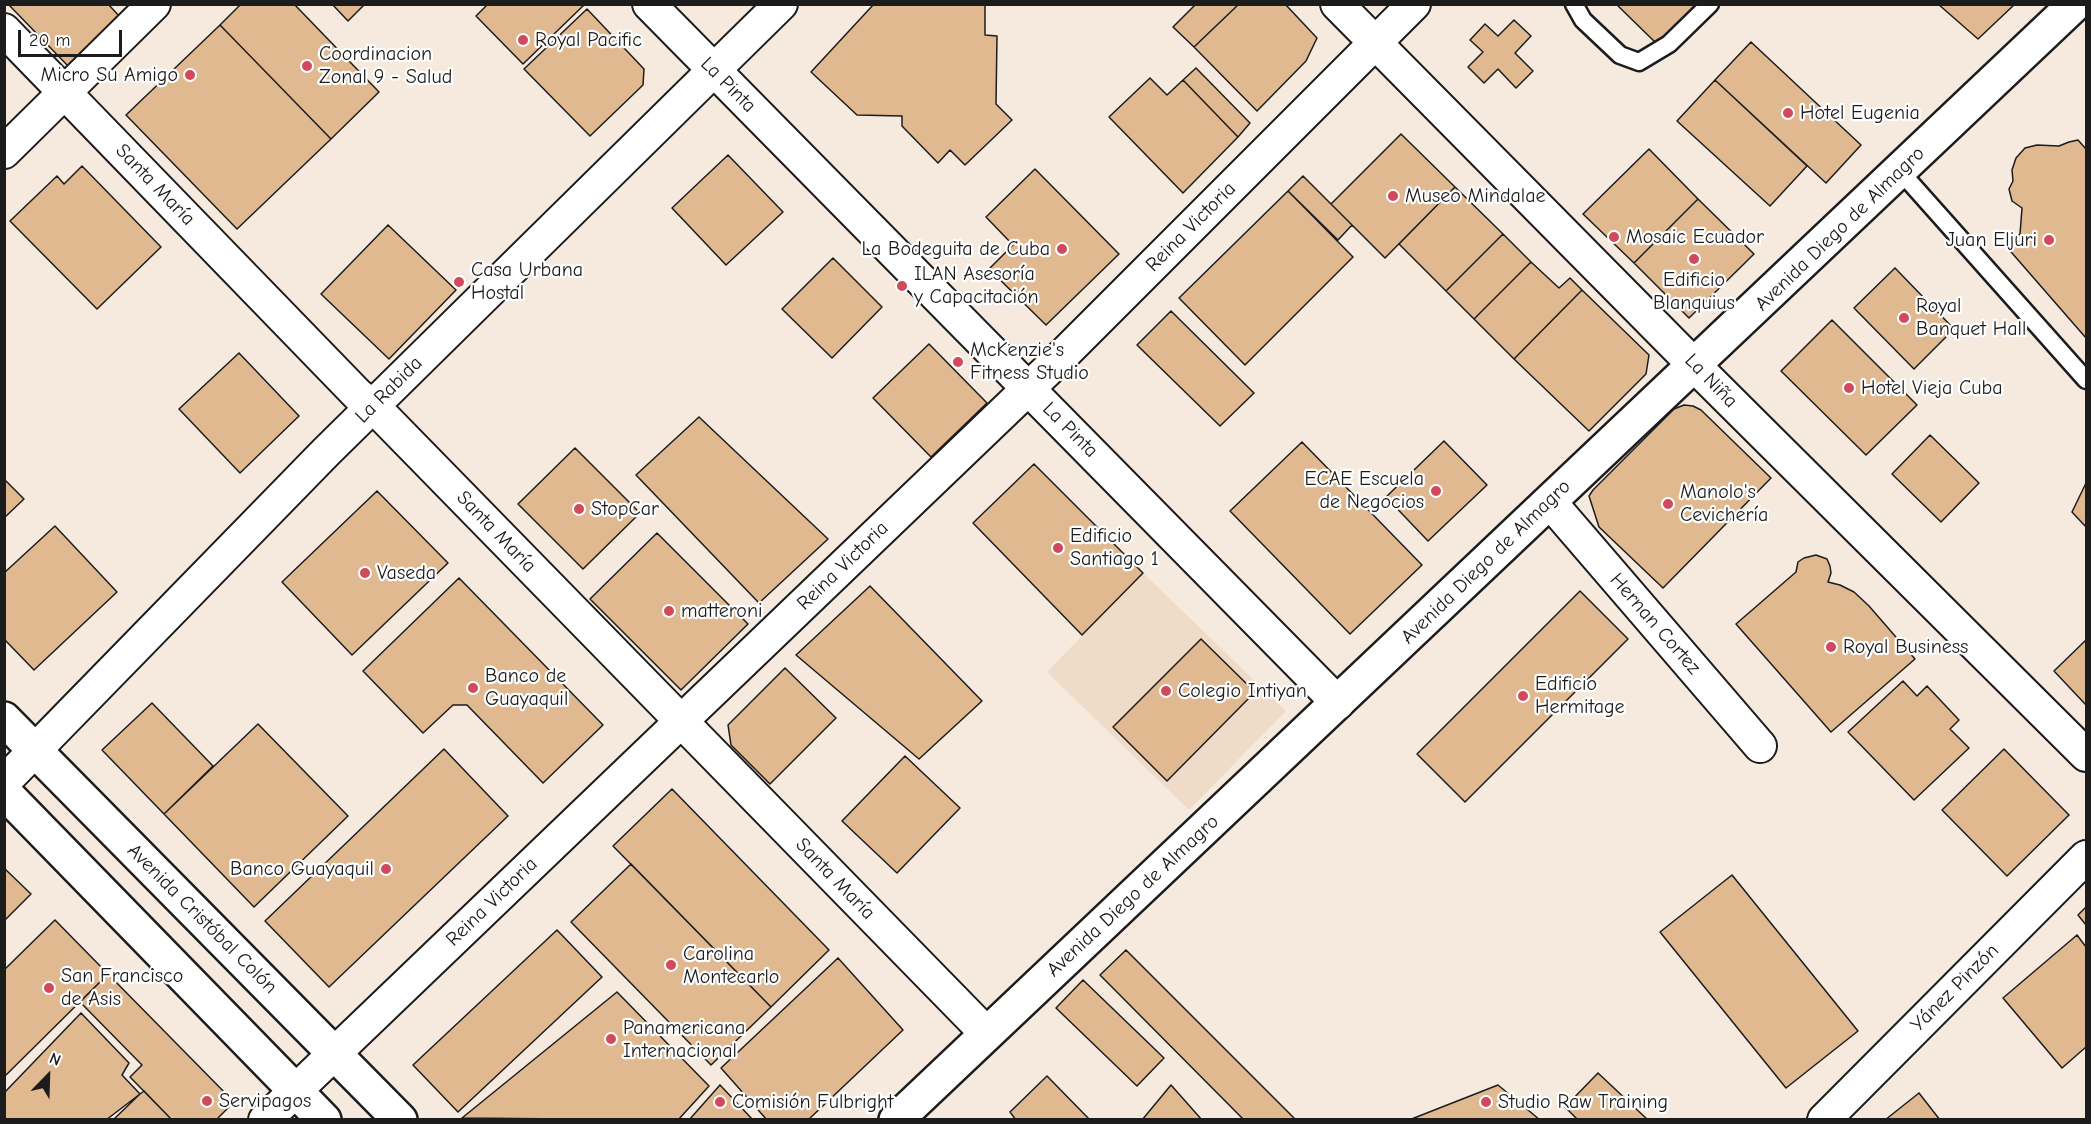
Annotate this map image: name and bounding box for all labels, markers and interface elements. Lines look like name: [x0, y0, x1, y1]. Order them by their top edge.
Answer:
scale bar: [21, 18, 124, 56]
place label: Royal Pacific: [535, 28, 642, 52]
text: 20 m: [29, 30, 70, 51]
marker: Royal Pacific: [516, 33, 530, 47]
place label: Coordinacion Zonal 9 - Salud: [319, 42, 452, 89]
street label: La Pinta: [695, 52, 761, 118]
marker: Coordinacion Zonal 9 - Salud: [300, 59, 314, 73]
place label: Micro Su Amigo: [40, 63, 178, 87]
marker: Micro Su Amigo: [183, 68, 197, 82]
place label: Hotel Eugenia: [1800, 101, 1920, 125]
marker: Hotel Eugenia: [1781, 106, 1795, 120]
street label: Santa María: [110, 139, 200, 231]
street label: Avenida Diego de Almagro: [1750, 142, 1930, 316]
street label: Reina Victoria: [1141, 177, 1241, 277]
place label: Museo Mindalae: [1405, 184, 1546, 208]
marker: Museo Mindalae: [1386, 189, 1400, 203]
place label: Mosaic Ecuador: [1626, 225, 1764, 249]
place label: Juan Eljuri: [1946, 228, 2037, 252]
marker: Mosaic Ecuador: [1607, 230, 1621, 244]
marker: Juan Eljuri: [2042, 233, 2056, 247]
place label: La Bodeguita de Cuba: [861, 237, 1050, 261]
marker: La Bodeguita de Cuba: [1055, 242, 1069, 256]
marker: Edificio Blanquius: [1687, 252, 1701, 266]
place label: Casa Urbana Hostal: [471, 258, 583, 305]
place label: ILAN Asesoría y Capacitación: [914, 262, 1039, 309]
place label: Edificio Blanquius: [1653, 268, 1735, 315]
marker: Casa Urbana Hostal: [452, 275, 466, 289]
marker: ILAN Asesoría y Capacitación: [895, 279, 909, 293]
place label: Royal Banquet Hall: [1916, 294, 2026, 341]
marker: Royal Banquet Hall: [1897, 311, 1911, 325]
place label: McKenzie's Fitness Studio: [970, 338, 1089, 385]
street label: La Niña: [1680, 349, 1742, 413]
street label: La Rabida: [351, 352, 427, 428]
marker: McKenzie's Fitness Studio: [951, 355, 965, 369]
place label: Hotel Vieja Cuba: [1861, 376, 2003, 400]
marker: Hotel Vieja Cuba: [1842, 381, 1856, 395]
street label: La Pinta: [1037, 397, 1103, 463]
place label: ECAE Escuela de Negocios: [1305, 467, 1424, 514]
street label: Avenida Diego de Almagro: [1396, 475, 1576, 649]
place label: Manolo's Cevichería: [1680, 480, 1768, 527]
marker: ECAE Escuela de Negocios: [1429, 484, 1443, 498]
street label: Santa María: [451, 486, 541, 578]
place label: StopCar: [591, 497, 659, 521]
marker: Manolo's Cevichería: [1661, 497, 1675, 511]
marker: StopCar: [572, 502, 586, 516]
street label: Reina Victoria: [792, 516, 894, 616]
place label: Edificio Santiago 1: [1070, 524, 1159, 571]
marker: Edificio Santiago 1: [1051, 541, 1065, 555]
place label: Vaseda: [377, 561, 436, 585]
marker: Vaseda: [358, 566, 372, 580]
street label: Hernan Cortez: [1605, 569, 1705, 679]
place label: matteroni: [681, 599, 763, 623]
marker: matteroni: [662, 604, 676, 618]
place label: Royal Business: [1843, 635, 1968, 659]
marker: Royal Business: [1824, 640, 1838, 654]
place label: Banco de Guayaquil: [485, 664, 568, 711]
place label: Edificio Hermitage: [1535, 672, 1625, 719]
place label: Colegio Intiyan: [1178, 679, 1307, 703]
marker: Banco de Guayaquil: [466, 681, 480, 695]
marker: Colegio Intiyan: [1159, 684, 1173, 698]
marker: Edificio Hermitage: [1516, 689, 1530, 703]
street label: Avenida Diego de Almagro: [1042, 810, 1224, 982]
street label: Santa María: [790, 833, 880, 925]
street label: Avenida Cristóbal Colón: [122, 839, 282, 999]
street label: Reina Victoria: [441, 852, 543, 952]
place label: Banco Guayaquil: [230, 857, 374, 881]
marker: Banco Guayaquil: [379, 862, 393, 876]
street label: Yánez Pinzón: [1906, 939, 2004, 1037]
place label: Carolina Montecarlo: [683, 942, 779, 989]
marker: Carolina Montecarlo: [664, 958, 678, 972]
place label: San Francisco de Asis: [61, 964, 183, 1011]
marker: San Francisco de Asis: [42, 981, 56, 995]
place label: Panamericana Internacional: [623, 1016, 745, 1063]
marker: Panamericana Internacional: [604, 1032, 618, 1046]
north arrow: [18, 1046, 78, 1106]
text: N: [47, 1049, 63, 1070]
place label: Servipagos: [219, 1089, 311, 1113]
place label: Comisión Fulbright: [732, 1090, 893, 1114]
place label: Studio Raw Training: [1498, 1090, 1668, 1114]
marker: Servipagos: [200, 1094, 214, 1108]
marker: Comisión Fulbright: [713, 1095, 727, 1109]
marker: Studio Raw Training: [1479, 1095, 1493, 1109]

